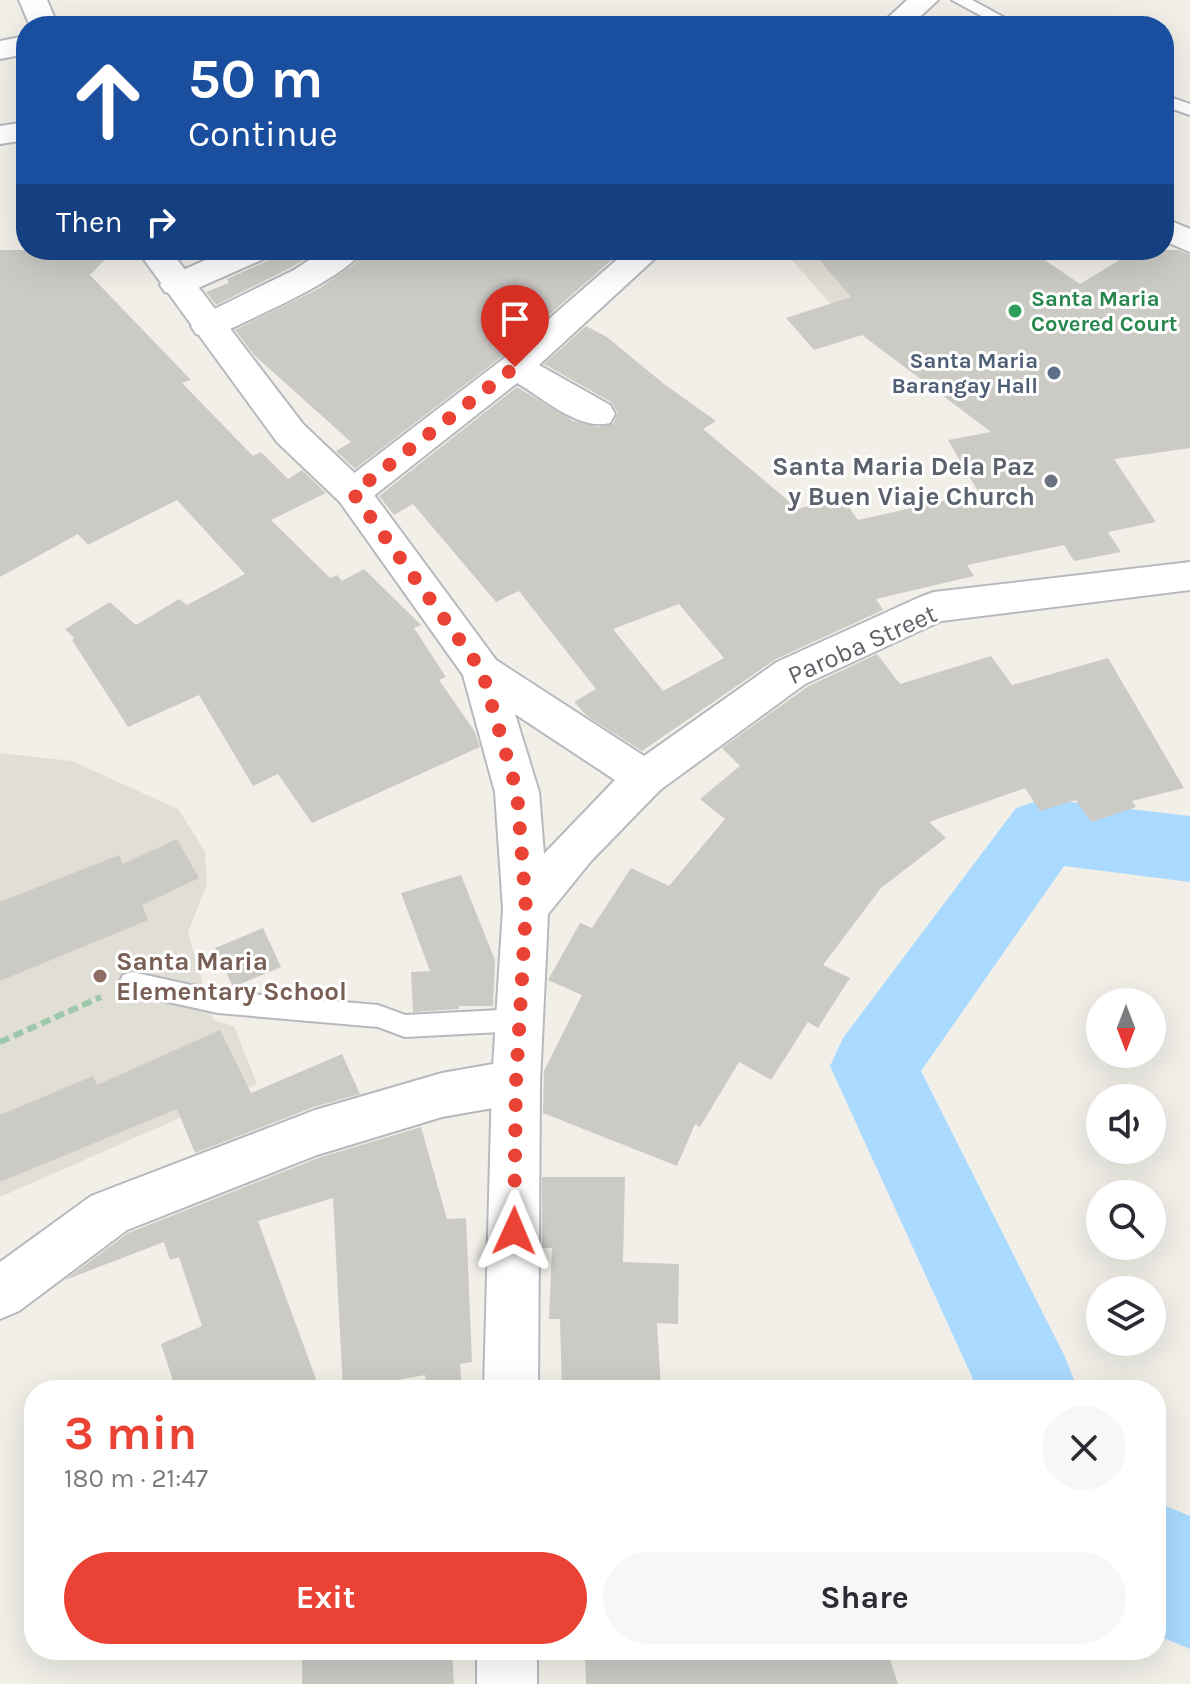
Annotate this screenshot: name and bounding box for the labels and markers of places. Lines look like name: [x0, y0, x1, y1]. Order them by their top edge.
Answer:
pin: [481, 285, 549, 367]
place label: Santa Maria Covered Court: [1031, 286, 1178, 337]
marker: Santa Maria Covered Court: [1006, 302, 1024, 320]
place label: Santa Maria Barangay Hall: [892, 348, 1038, 399]
marker: Santa Maria Barangay Hall: [1045, 364, 1063, 382]
place label: Santa Maria Dela Paz y Buen Viaje Church: [772, 451, 1035, 512]
marker: Santa Maria Dela Paz y Buen Viaje Church: [1042, 472, 1060, 490]
place label: Santa Maria Elementary School: [116, 946, 347, 1007]
marker: Santa Maria Elementary School: [91, 967, 109, 985]

